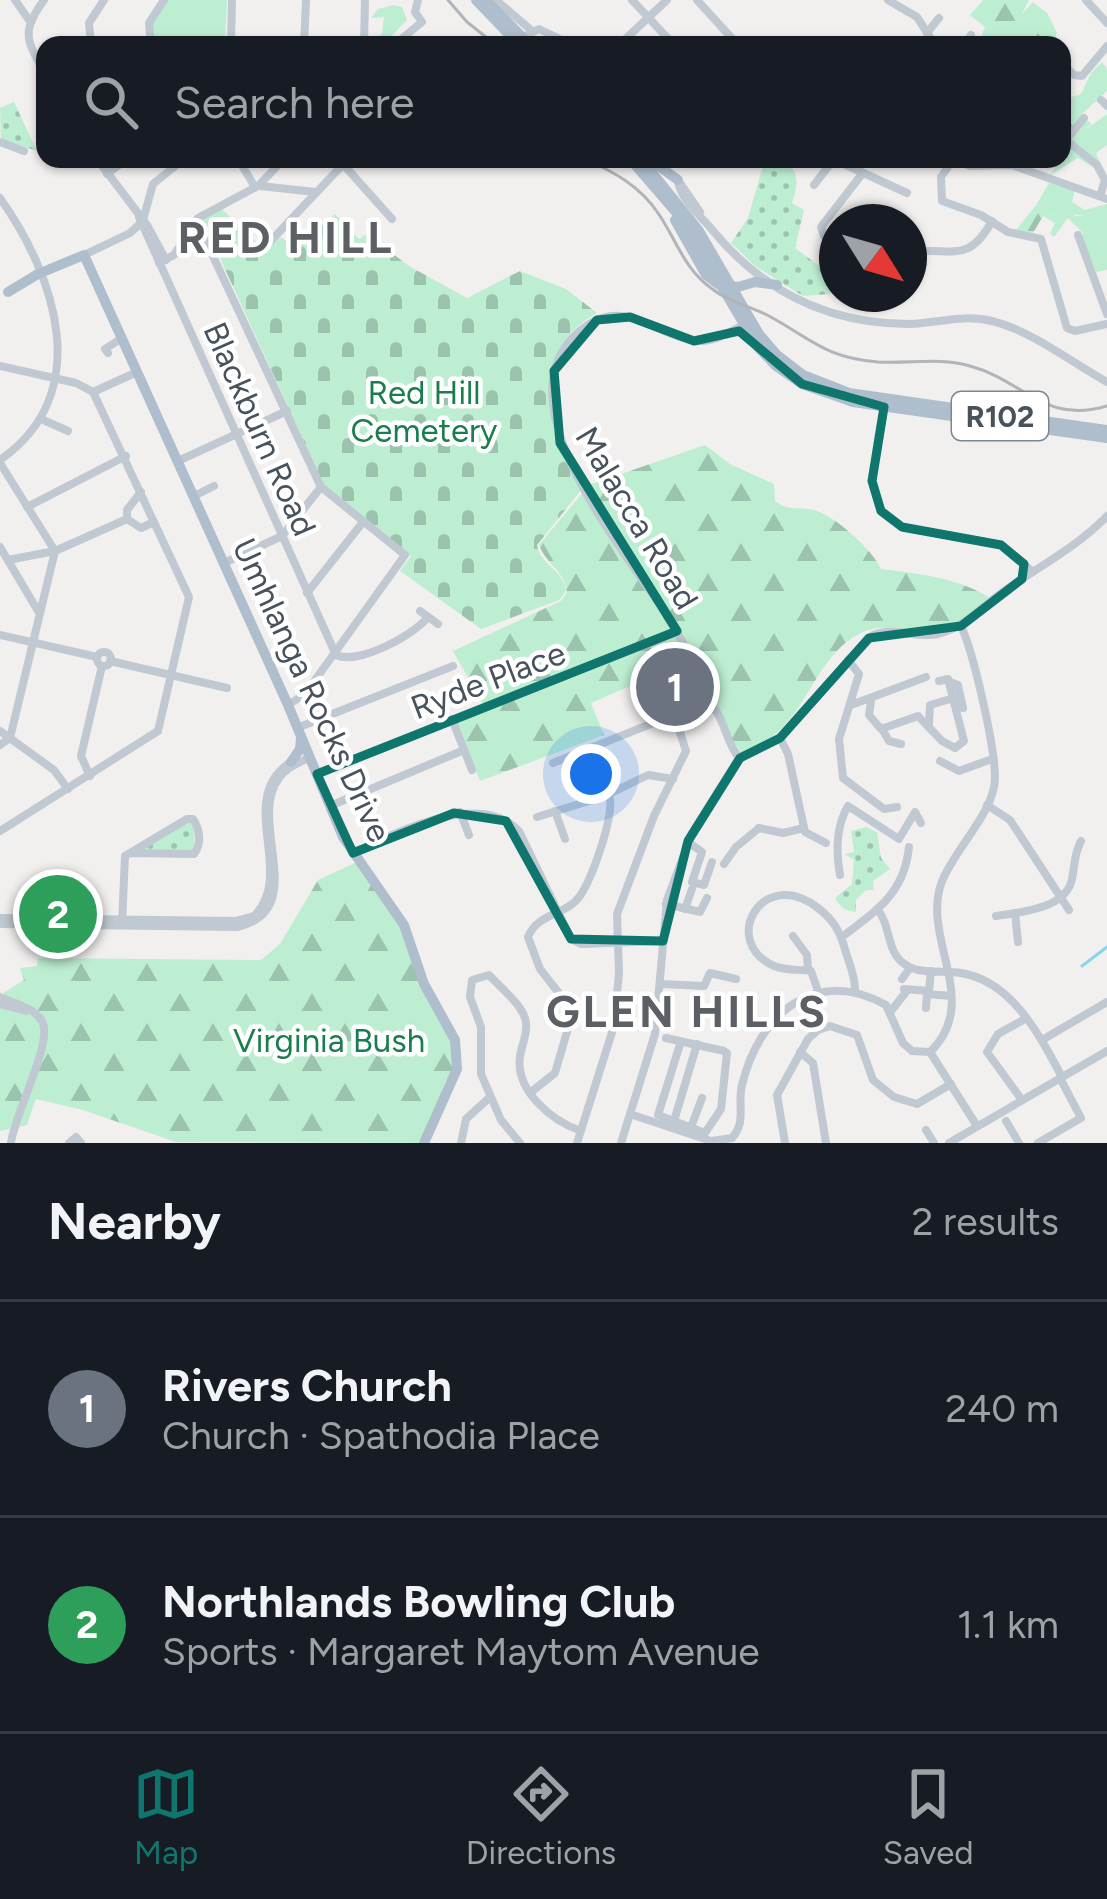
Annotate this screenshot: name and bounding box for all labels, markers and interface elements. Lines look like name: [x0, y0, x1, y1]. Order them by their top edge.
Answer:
search box: [36, 36, 1071, 168]
icon: search: [78, 69, 144, 135]
text: Search here: [174, 75, 414, 129]
north arrow: [819, 204, 927, 312]
district label: RED HILL: [178, 210, 394, 264]
street label: Blackburn Road: [196, 316, 324, 542]
park label: Red Hill Cemetery: [351, 373, 498, 450]
road number: R102: [952, 392, 1048, 440]
street label: Malacca Road: [567, 420, 707, 616]
street label: Umhlanga Rocks Drive: [225, 532, 399, 848]
street label: Ryde Place: [405, 633, 571, 727]
pin: 1: [636, 642, 714, 732]
your location: [561, 744, 621, 804]
pin: 2: [19, 869, 97, 959]
district label: GLEN HILLS: [546, 984, 828, 1038]
park label: Virginia Bush: [233, 1021, 425, 1060]
text: Nearby: [48, 1191, 221, 1252]
text: 2 results: [912, 1198, 1059, 1245]
text: Rivers Church: [162, 1358, 452, 1412]
text: 1: [79, 1385, 95, 1432]
text: 240 m: [945, 1385, 1059, 1432]
text: Church · Spathodia Place: [162, 1412, 600, 1459]
text: Northlands Bowling Club: [162, 1574, 675, 1628]
text: 2: [76, 1601, 98, 1648]
text: 1.1 km: [957, 1601, 1059, 1648]
text: Sports · Margaret Maytom Avenue: [162, 1628, 760, 1675]
tab: Map: [133, 1761, 199, 1872]
tab: Directions: [466, 1761, 616, 1872]
tab: Saved: [883, 1761, 974, 1872]

